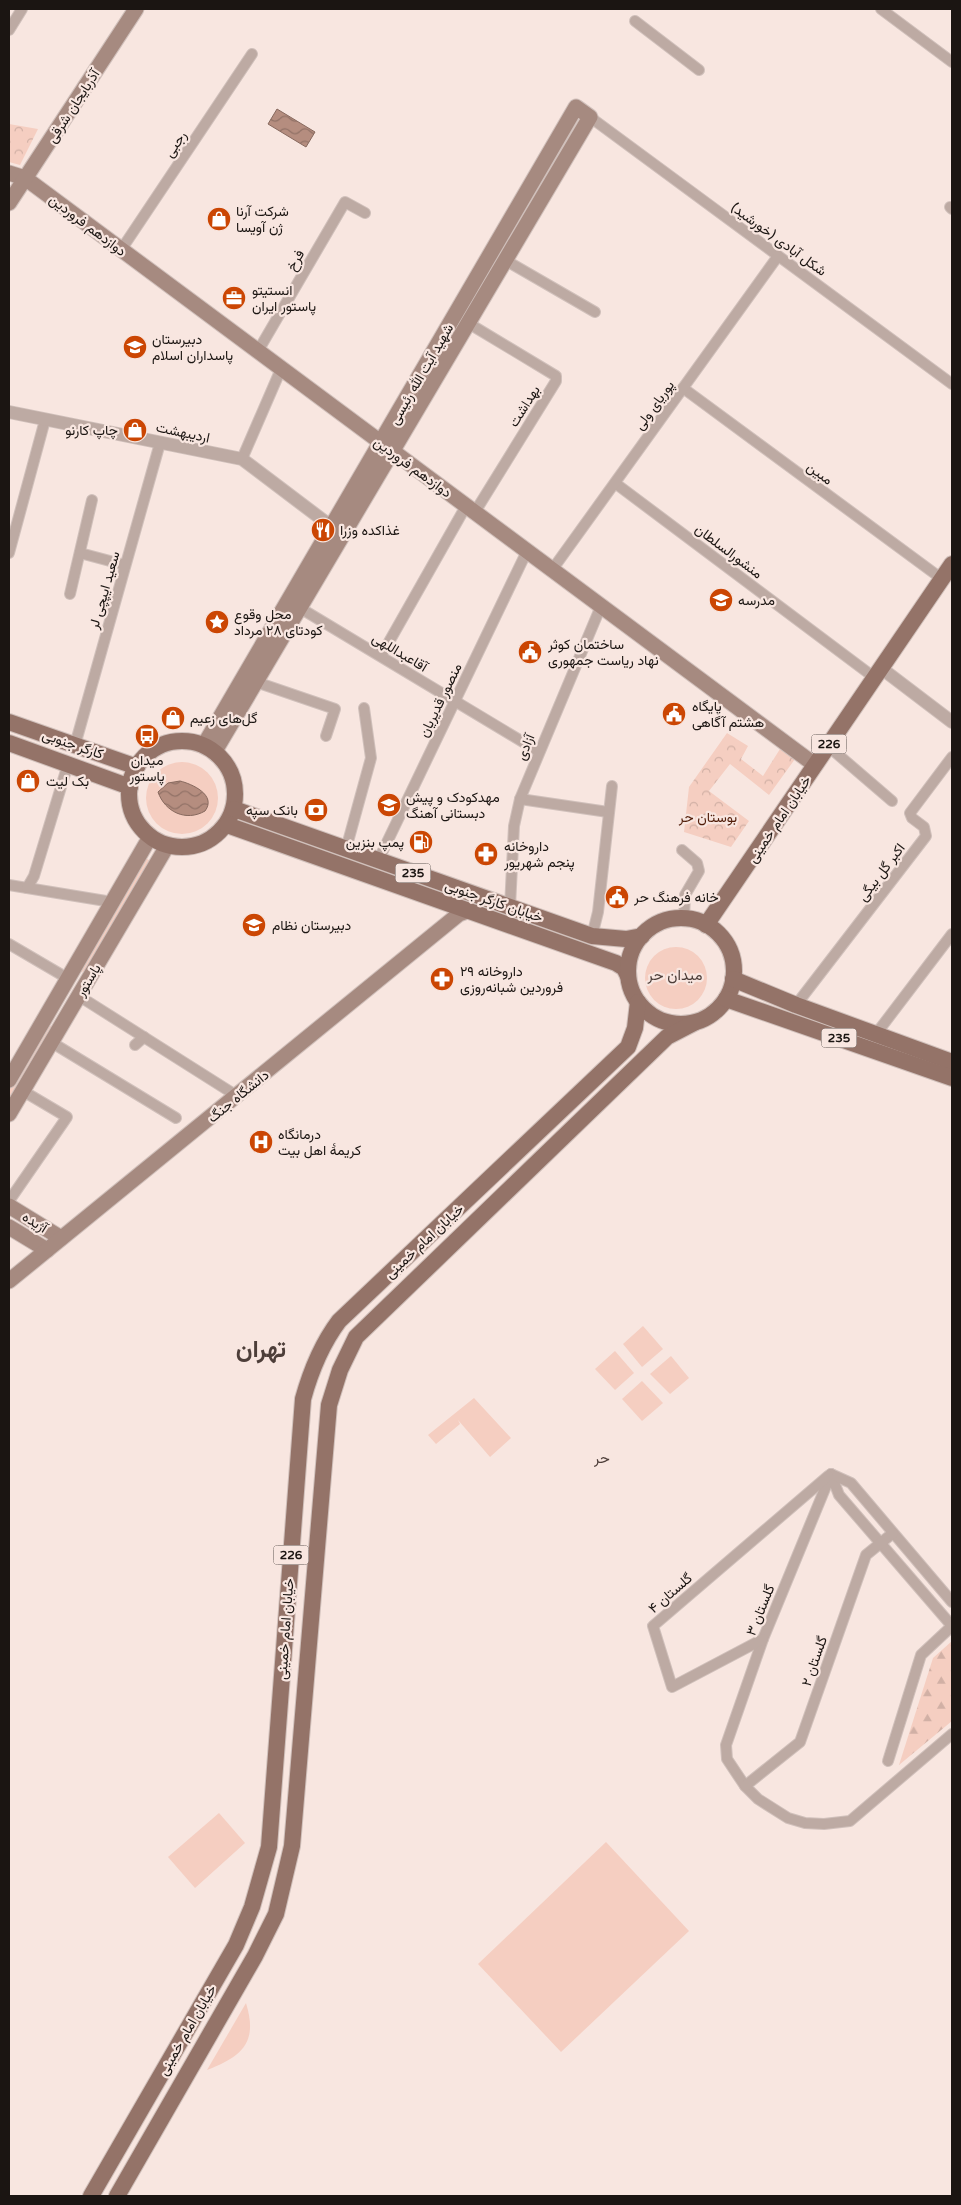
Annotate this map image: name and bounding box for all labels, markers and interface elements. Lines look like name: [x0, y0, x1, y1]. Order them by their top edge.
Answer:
street label: آذربایجان شرقی: [43, 65, 104, 146]
street label: رجبی: [160, 128, 190, 161]
street label: دوازدهم فروردین: [46, 191, 130, 260]
street label: شکل آبادی (خورشید): [728, 199, 830, 280]
place label: شرکت آرنا ژن آویسا: [236, 203, 289, 236]
shop icon: شرکت آرنا ژن آویسا: [206, 206, 232, 232]
street label: فرخ: [283, 247, 310, 275]
place label: انستیتو پاستور ایران: [252, 282, 316, 316]
office icon: انستیتو پاستور ایران: [221, 285, 247, 311]
street label: شهید آیت الله رئیسی: [386, 321, 457, 428]
place label: دبیرستان پاسداران اسلام: [152, 331, 233, 365]
school or university icon: دبیرستان پاسداران اسلام: [122, 334, 148, 360]
street label: پوریای ولی: [631, 377, 679, 434]
street label: بهداشت: [505, 382, 544, 430]
shop icon: چاپ کارنو: [122, 417, 148, 443]
street label: اردیبهشت: [154, 418, 211, 446]
place label: چاپ کارنو: [65, 422, 118, 440]
street label: دوازدهم فروردین: [371, 433, 455, 501]
street label: مبین: [803, 458, 836, 489]
restaurant icon: غذاکده وزرا: [310, 517, 336, 543]
street label: منشورالسلطان: [692, 520, 766, 582]
place label: غذاکده وزرا: [340, 522, 400, 539]
street label: سعید ایپچی لر: [85, 549, 125, 632]
school or university icon: مدرسه: [708, 587, 734, 613]
place label: مدرسه: [738, 592, 775, 609]
place label: محل وقوع کودتای ۲۸ مرداد: [234, 606, 323, 639]
place icon: محل وقوع کودتای ۲۸ مرداد: [204, 609, 230, 635]
street label: آقاعبداللهی: [369, 629, 432, 677]
place label: ساختمان کوثر نهاد ریاست جمهوری: [547, 636, 659, 669]
public building icon: ساختمان کوثر نهاد ریاست جمهوری: [517, 639, 543, 665]
street label: منصور قدیریان: [415, 660, 466, 740]
place label: پایگاه هشتم آگاهی: [692, 698, 765, 731]
public building icon: پایگاه هشتم آگاهی: [661, 701, 687, 727]
shop icon: گل‌های زعیم: [160, 705, 186, 731]
place label: گل‌های زعیم: [190, 710, 257, 727]
bus stop icon: میدان پاستور: [134, 723, 160, 749]
street label: کارگر جنوبی: [40, 726, 106, 763]
street label: آزادی: [513, 730, 539, 763]
road number: 226: [812, 734, 846, 754]
place label: میدان پاستور: [128, 752, 165, 786]
shop icon: بک لیت: [15, 768, 41, 794]
street label: خیابان امام خمینی: [744, 772, 815, 866]
place label: بک لیت: [46, 773, 89, 790]
place label: مهدکودک و پیش دبستانی آهنگ: [406, 789, 500, 822]
school or university icon: مهدکودک و پیش دبستانی آهنگ: [376, 792, 402, 818]
bank icon: بانک سپه: [303, 797, 329, 823]
place label: بانک سپه: [246, 802, 298, 820]
park label: بوستان حر: [678, 809, 737, 826]
fuel station icon: پمپ بنزین: [408, 829, 434, 855]
place label: پمپ بنزین: [346, 834, 404, 852]
place label: داروخانه پنجم شهریور: [503, 838, 575, 872]
street label: اکبر گل بیگی: [854, 840, 909, 905]
pharmacy icon: داروخانه پنجم شهریور: [473, 841, 499, 867]
road number: 235: [396, 864, 430, 882]
street label: خیابان کارگر جنوبی: [443, 877, 545, 926]
public building icon: خانه فرهنگ حر: [604, 884, 630, 910]
place label: خانه فرهنگ حر: [633, 889, 719, 906]
school or university icon: دبیرستان نظام: [241, 912, 267, 938]
place label: دبیرستان نظام: [272, 917, 352, 934]
street label: پاستور: [72, 961, 106, 1001]
place label: داروخانه ۲۹ فروردین شبانه‌روزی: [460, 963, 563, 996]
pharmacy icon: داروخانه ۲۹ فروردین شبانه‌روزی: [429, 966, 455, 992]
district label: میدان حر: [647, 966, 702, 984]
road number: 235: [822, 1028, 856, 1048]
street label: دانشگاه جنگ: [204, 1066, 273, 1126]
place label: درمانگاه کریمهٔ اهل بیت: [278, 1126, 361, 1159]
hospital icon: درمانگاه کریمهٔ اهل بیت: [248, 1129, 274, 1155]
street label: خیابان امام خمینی: [381, 1200, 467, 1282]
street label: آژیده: [19, 1208, 52, 1238]
district label: تهران: [236, 1335, 286, 1364]
district label: حر: [593, 1449, 610, 1467]
road number: 226: [274, 1546, 308, 1564]
street label: گلستان ۴: [645, 1570, 696, 1617]
street label: خیابان امام خمینی: [273, 1578, 298, 1680]
street label: گلستان ۳: [742, 1582, 778, 1638]
street label: گلستان ۲: [798, 1634, 831, 1688]
street label: خیابان امام خمینی: [155, 1982, 220, 2079]

